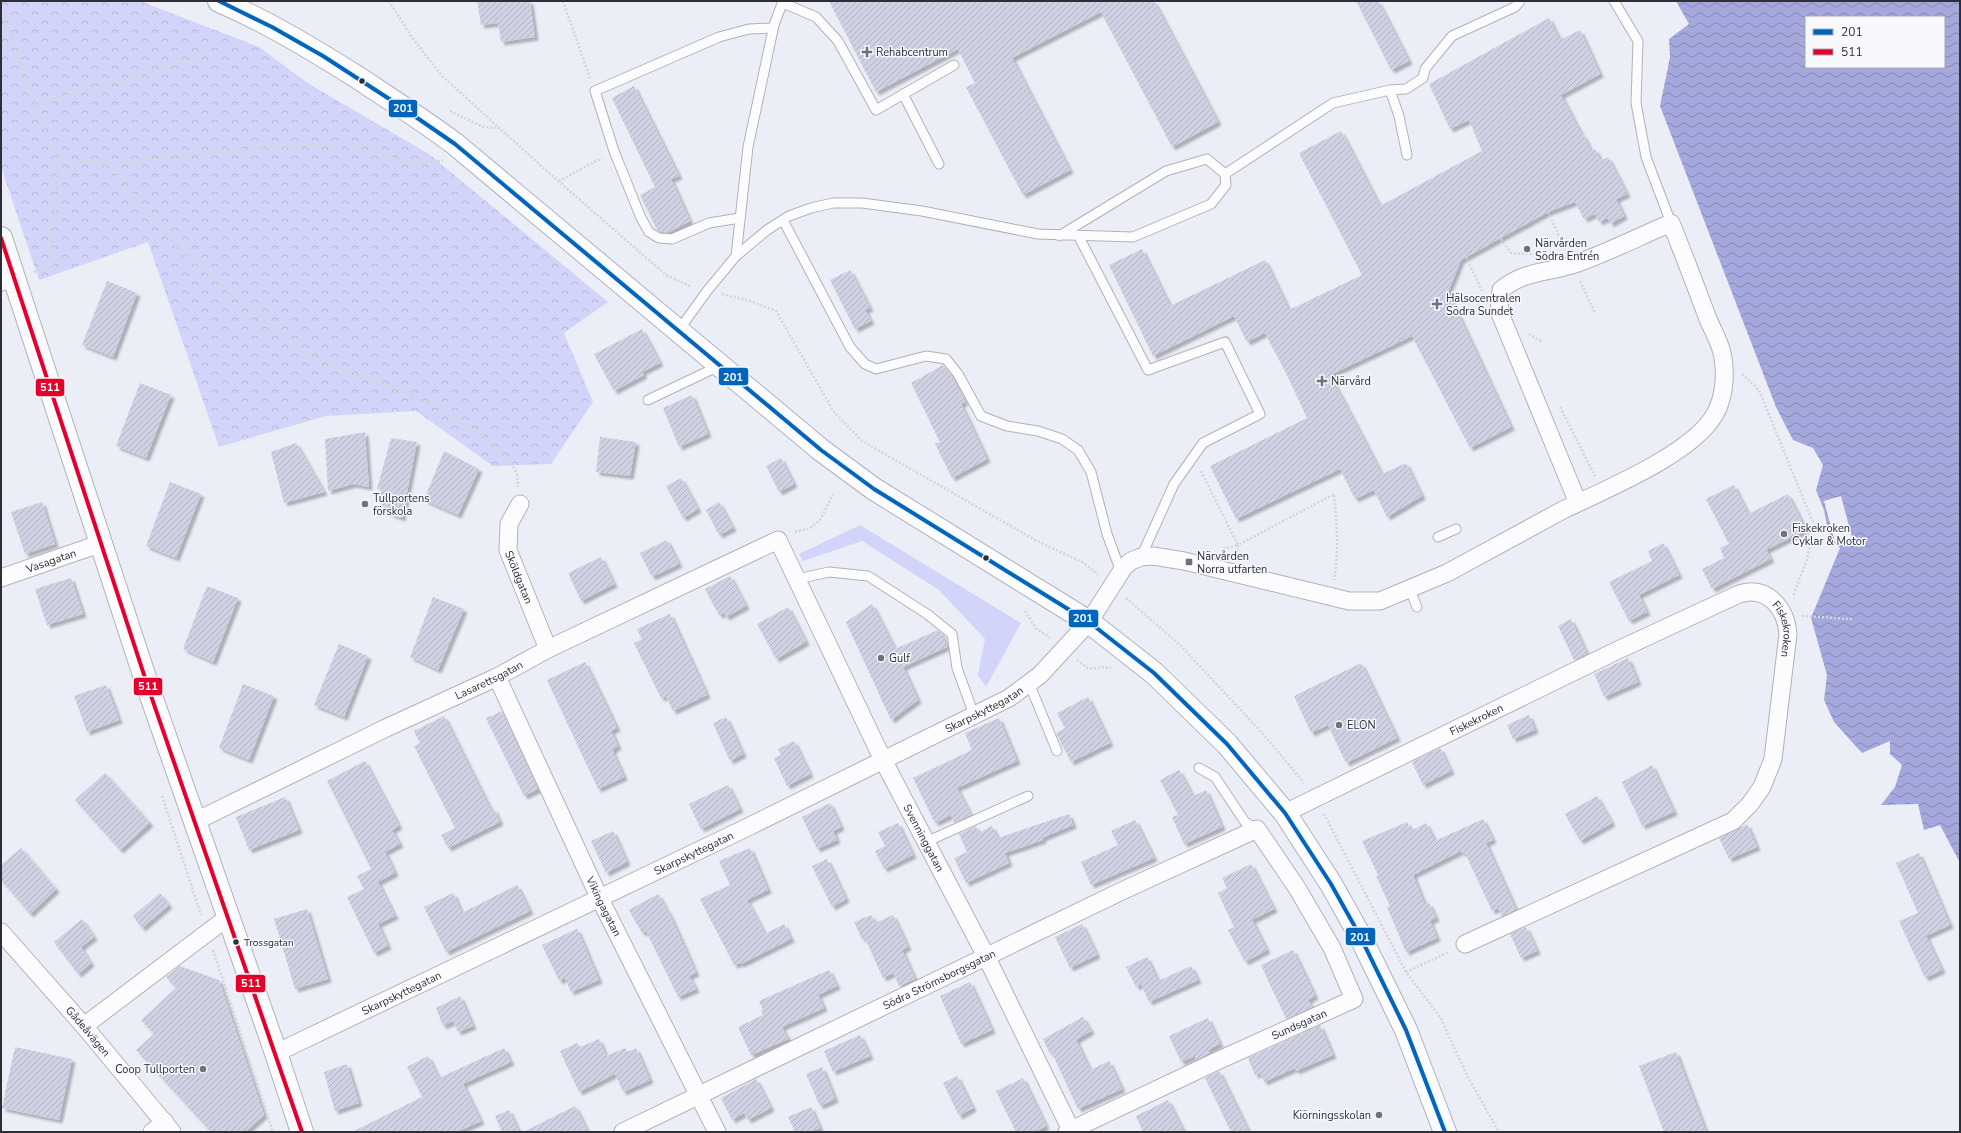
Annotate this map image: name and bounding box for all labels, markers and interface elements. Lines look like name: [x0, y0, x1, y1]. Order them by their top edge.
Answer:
legend: [1805, 16, 1945, 68]
text: 201: [1841, 24, 1863, 40]
text: 511: [1841, 44, 1863, 60]
place label: Rehabcentrum: [876, 45, 948, 60]
marker: Rehabcentrum: [861, 46, 873, 58]
unlabelled marker: [357, 76, 367, 86]
line badge: 201: [388, 99, 418, 118]
text: 201: [393, 101, 413, 116]
place label: Närvården Södra Entrén: [1535, 236, 1599, 264]
marker: Närvården Södra Entrén: [1522, 244, 1532, 254]
place label: Hälsocentralen Södra Sundet: [1446, 291, 1521, 319]
marker: Hälsocentralen Södra Sundet: [1431, 298, 1443, 310]
line badge: 201: [718, 367, 749, 386]
text: 201: [723, 370, 743, 385]
place label: Närvård: [1331, 374, 1371, 389]
marker: Närvård: [1316, 375, 1328, 387]
line badge: 511: [35, 378, 65, 397]
text: 511: [40, 380, 60, 395]
place label: Tullportens förskola: [373, 491, 429, 519]
marker: Tullportens förskola: [360, 499, 370, 509]
place label: Fiskekroken Cyklar & Motor: [1792, 521, 1866, 549]
marker: Fiskekroken Cyklar & Motor: [1779, 529, 1789, 539]
street label: Vasagatan: [23, 545, 78, 577]
street label: Sköldgatan: [501, 548, 536, 606]
place label: Närvården Norra utfarten: [1197, 549, 1267, 577]
unlabelled marker: [981, 553, 991, 563]
marker: Närvården Norra utfarten: [1184, 557, 1194, 567]
street label: Fiskekroken: [1769, 598, 1795, 658]
line badge: 201: [1068, 609, 1099, 628]
text: 201: [1073, 611, 1093, 626]
place label: Gulf: [889, 651, 910, 666]
marker: Gulf: [876, 653, 886, 663]
street label: Lasarettsgatan: [453, 657, 526, 703]
line badge: 511: [133, 677, 163, 696]
text: 511: [138, 679, 158, 694]
street label: Skarpskyttegatan: [943, 683, 1026, 736]
street label: Fiskekroken: [1447, 700, 1506, 739]
place label: ELON: [1347, 718, 1376, 733]
marker: ELON: [1334, 720, 1344, 730]
street label: Svenninggatan: [900, 802, 947, 874]
street label: Skarpskyttegatan: [652, 828, 736, 879]
street label: Vikingagatan: [582, 873, 625, 939]
line badge: 201: [1345, 927, 1376, 946]
text: 201: [1350, 930, 1370, 945]
place label: Trossgatan: [244, 936, 294, 950]
marker: Trossgatan: [231, 937, 241, 947]
street label: Södra Strömsborgsgatan: [880, 946, 998, 1013]
street label: Skarpskyttegatan: [359, 968, 444, 1019]
line badge: 511: [235, 974, 266, 993]
text: 511: [241, 976, 261, 991]
street label: Gådeåvägen: [62, 1003, 113, 1060]
street label: Sundsgatan: [1269, 1006, 1329, 1043]
place label: Coop Tullporten: [115, 1062, 195, 1077]
marker: Coop Tullporten: [198, 1064, 208, 1074]
place label: Kiörningsskolan: [1293, 1108, 1371, 1123]
marker: Kiörningsskolan: [1374, 1110, 1384, 1120]

